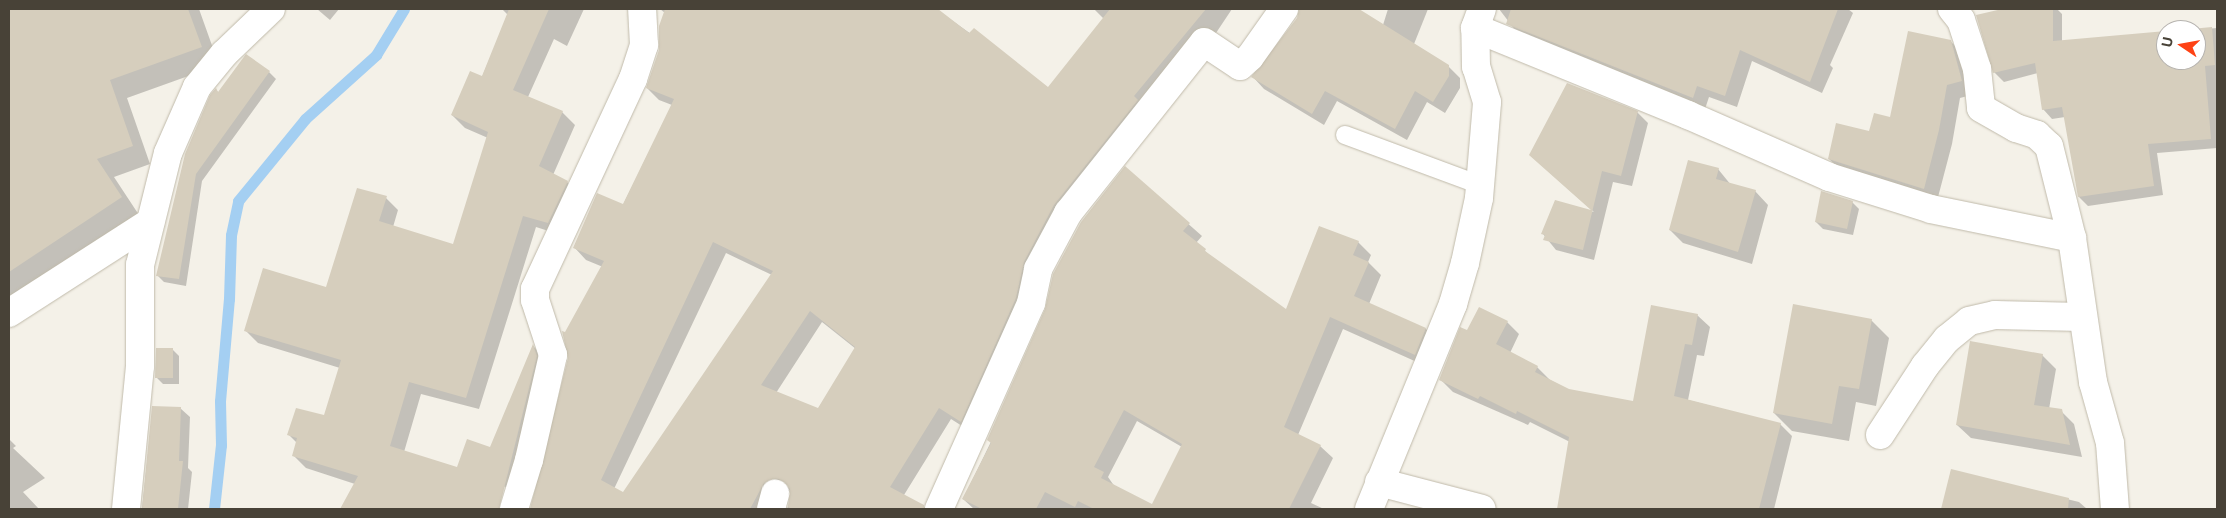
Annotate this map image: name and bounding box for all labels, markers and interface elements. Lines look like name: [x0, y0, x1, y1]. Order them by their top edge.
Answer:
north arrow: [2156, 20, 2206, 70]
text: U: [2156, 35, 2177, 49]

